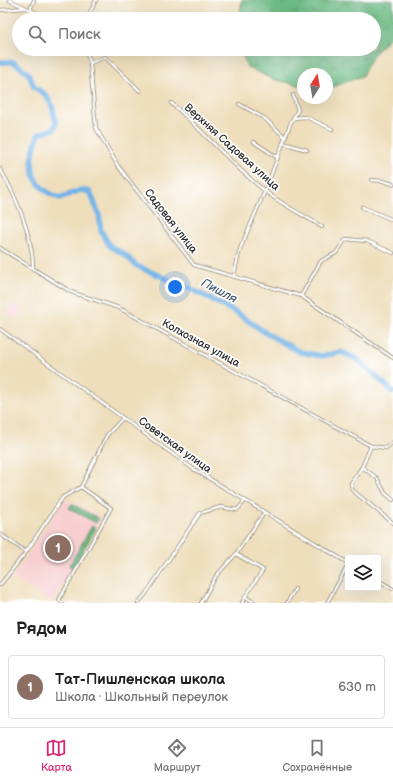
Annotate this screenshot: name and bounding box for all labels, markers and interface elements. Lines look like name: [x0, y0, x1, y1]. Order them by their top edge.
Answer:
search box: [12, 12, 381, 56]
icon: search: [26, 23, 48, 45]
text: Поиск: [58, 25, 101, 44]
north arrow: [297, 68, 333, 104]
street label: Верхняя Садовая улица: [182, 101, 283, 194]
street label: Садовая улица: [142, 186, 200, 256]
water label: Пишля: [199, 275, 240, 307]
your location: [165, 277, 185, 297]
street label: Колхозная улица: [160, 316, 243, 370]
street label: Советская улица: [136, 414, 214, 476]
pin: 1: [45, 533, 71, 563]
map controls: [345, 555, 381, 591]
button: layers: [345, 555, 381, 591]
text: Рядом: [16, 619, 67, 639]
text: Тат-Пишленская школа: [55, 670, 225, 689]
text: 1: [27, 679, 33, 695]
text: 630 m: [338, 679, 376, 695]
text: Школа · Школьный переулок: [55, 689, 228, 705]
tab: Карта: [41, 737, 72, 774]
tab: Маршрут: [154, 737, 201, 774]
tab: Сохранённые: [283, 737, 352, 774]

